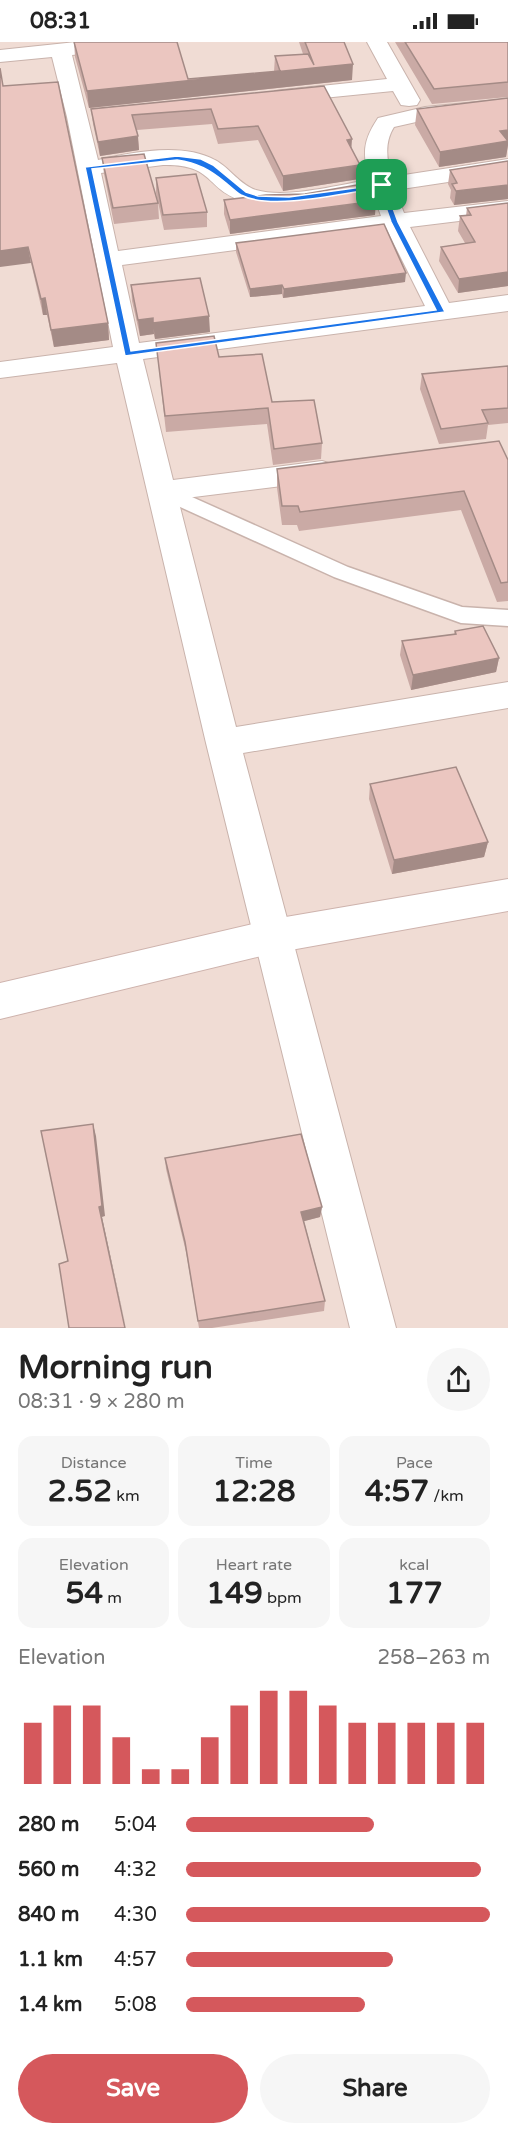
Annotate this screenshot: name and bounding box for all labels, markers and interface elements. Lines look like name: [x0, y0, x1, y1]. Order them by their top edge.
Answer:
text: 08:31: [30, 8, 91, 34]
pin: [356, 159, 407, 210]
icon: arrive: [365, 168, 398, 201]
text: Morning run: [18, 1348, 213, 1387]
button: share: [427, 1348, 490, 1411]
text: 08:31 · 9 × 280 m: [18, 1390, 185, 1414]
text: Distance: [61, 1453, 127, 1473]
text: Time: [235, 1453, 273, 1473]
text: Pace: [396, 1453, 433, 1473]
text: 2.52: [48, 1473, 112, 1510]
text: 12:28: [212, 1473, 296, 1510]
text: 4:57: [365, 1473, 429, 1510]
text: km: [112, 1486, 140, 1506]
text: /km: [429, 1486, 464, 1506]
text: Elevation: [59, 1555, 129, 1575]
text: Heart rate: [216, 1555, 292, 1575]
text: kcal: [399, 1555, 429, 1575]
text: 54: [65, 1575, 103, 1612]
text: 149: [206, 1575, 263, 1612]
text: 177: [386, 1575, 443, 1612]
text: m: [103, 1588, 122, 1608]
text: bpm: [263, 1588, 302, 1608]
text: Elevation: [18, 1646, 105, 1670]
text: 258–263 m: [377, 1646, 490, 1670]
text: 280 m: [18, 1813, 79, 1837]
text: 5:04: [114, 1813, 157, 1837]
text: 560 m: [18, 1858, 79, 1882]
text: 4:32: [114, 1858, 157, 1882]
text: 840 m: [18, 1903, 79, 1927]
text: 4:30: [114, 1903, 157, 1927]
text: 1.1 km: [18, 1948, 83, 1972]
text: 4:57: [114, 1948, 157, 1972]
text: 1.4 km: [18, 1993, 82, 2017]
text: 5:08: [114, 1993, 157, 2017]
button: Save: [18, 2054, 248, 2123]
button: Share: [260, 2054, 490, 2123]

